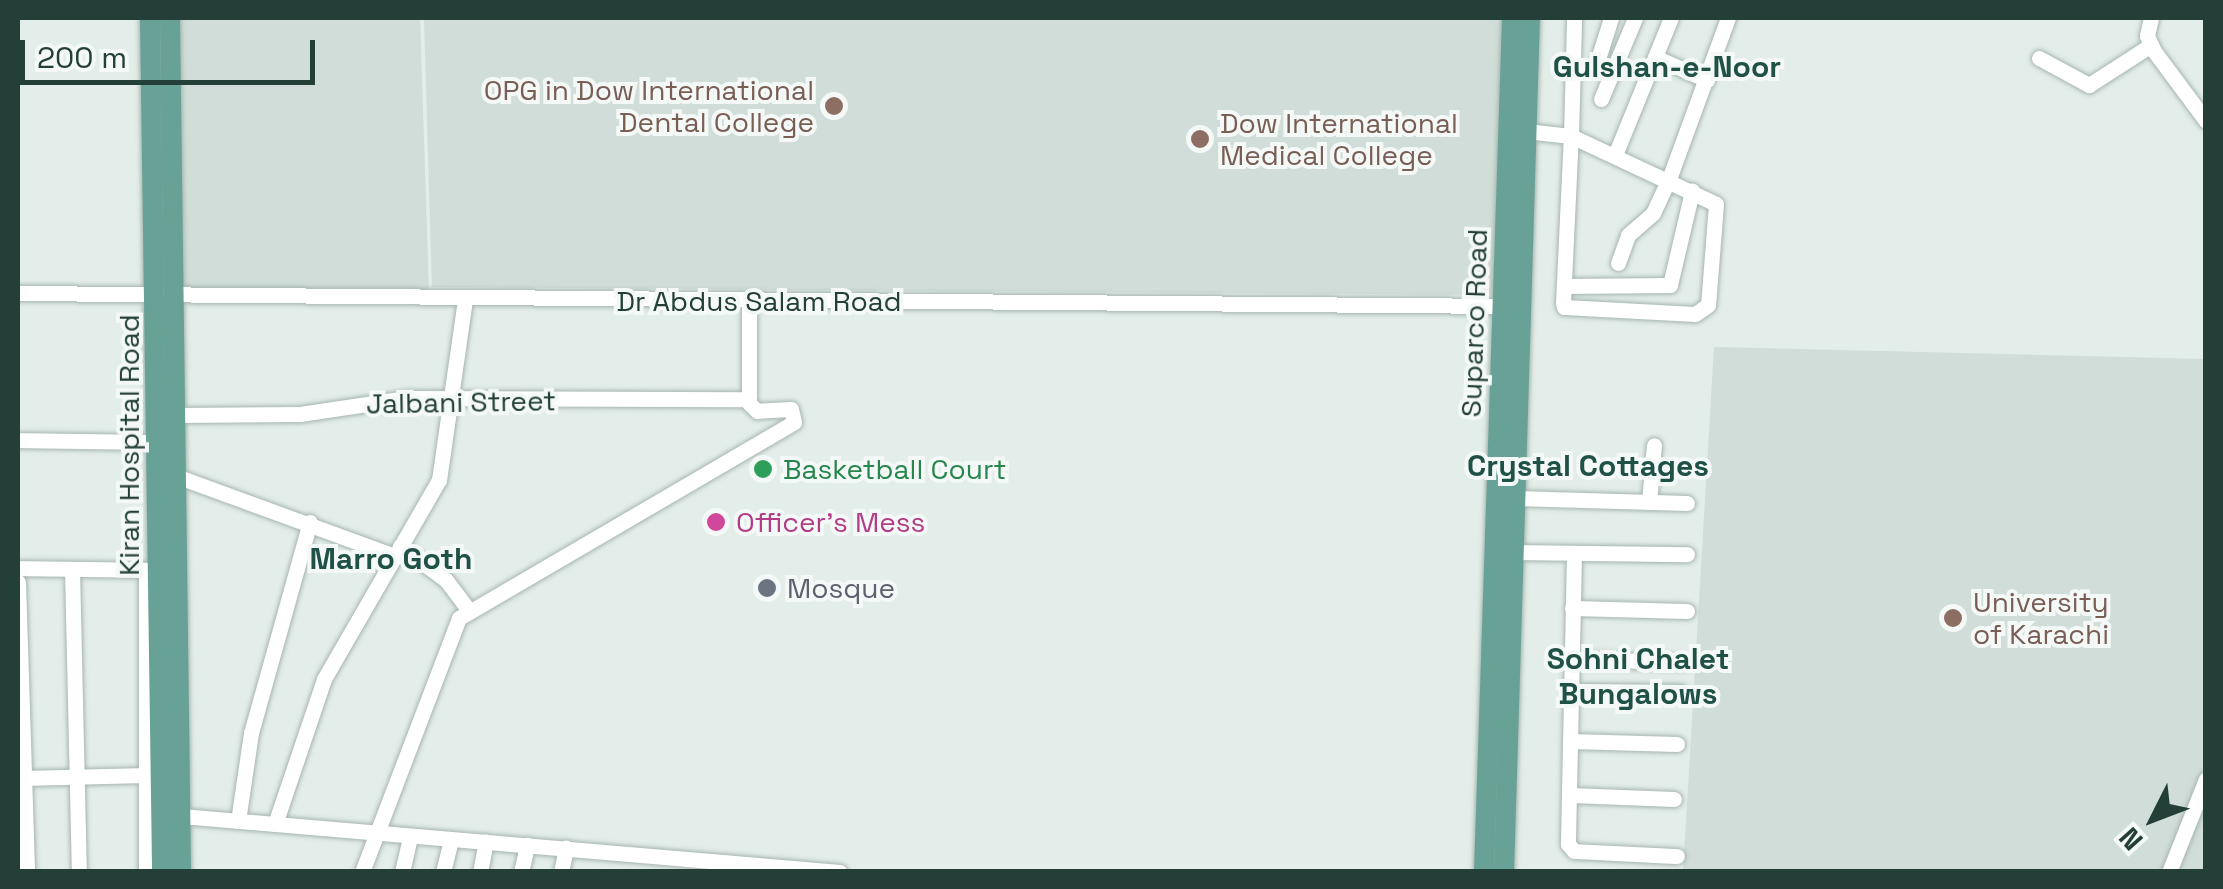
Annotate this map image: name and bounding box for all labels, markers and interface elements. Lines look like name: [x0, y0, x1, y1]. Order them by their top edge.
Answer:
scale bar: [25, 20, 320, 82]
text: 200 m: [37, 38, 127, 77]
district label: Gulshan-e-Noor: [1553, 49, 1781, 85]
place label: OPG in Dow International Dental College: [484, 73, 814, 139]
marker: OPG in Dow International Dental College: [823, 95, 845, 117]
place label: Dow International Medical College: [1220, 106, 1458, 172]
marker: Dow International Medical College: [1189, 128, 1211, 150]
street label: Suparco Road: [1454, 228, 1494, 418]
street label: Dr Abdus Salam Road: [616, 284, 902, 318]
street label: Kiran Hospital Road: [112, 314, 146, 576]
street label: Jalbani Street: [366, 384, 556, 420]
district label: Crystal Cottages: [1467, 448, 1709, 484]
place label: Basketball Court: [783, 452, 1006, 486]
marker: Basketball Court: [752, 458, 774, 480]
place label: Officer's Mess: [736, 505, 925, 539]
marker: Officer's Mess: [705, 511, 727, 533]
district label: Marro Goth: [310, 541, 472, 577]
place label: Mosque: [787, 571, 895, 605]
marker: Mosque: [756, 577, 778, 599]
place label: University of Karachi: [1973, 585, 2109, 651]
marker: University of Karachi: [1942, 607, 1964, 629]
district label: Sohni Chalet Bungalows: [1547, 641, 1729, 712]
north arrow: [2103, 769, 2203, 869]
text: N: [2111, 820, 2150, 858]

